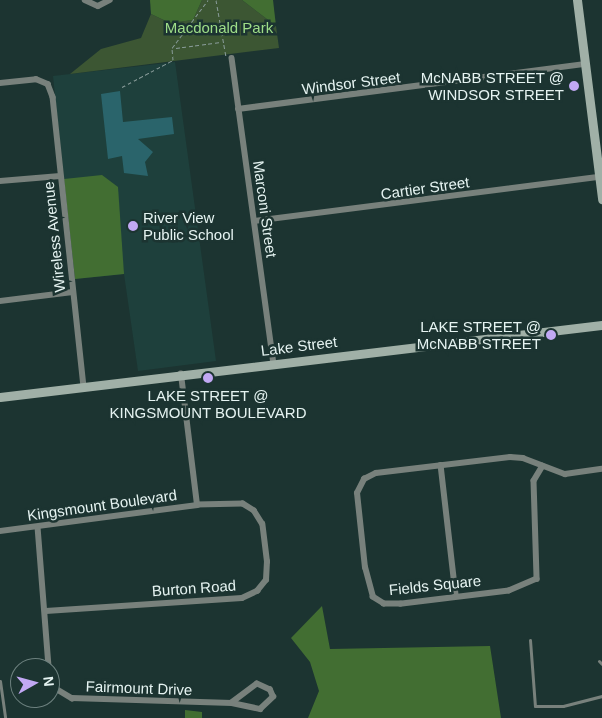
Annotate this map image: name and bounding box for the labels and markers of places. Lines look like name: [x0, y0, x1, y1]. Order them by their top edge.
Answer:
place label: McNABB STREET @ WINDSOR STREET: [420, 68, 564, 103]
marker: McNABB STREET @ WINDSOR STREET: [568, 80, 580, 92]
place label: River View Public School: [143, 208, 234, 243]
marker: River View Public School: [127, 220, 139, 232]
place label: LAKE STREET @ McNABB STREET: [417, 317, 541, 352]
marker: LAKE STREET @ McNABB STREET: [545, 329, 557, 341]
marker: LAKE STREET @ KINGSMOUNT BOULEVARD: [202, 372, 214, 384]
place label: LAKE STREET @ KINGSMOUNT BOULEVARD: [109, 386, 307, 421]

